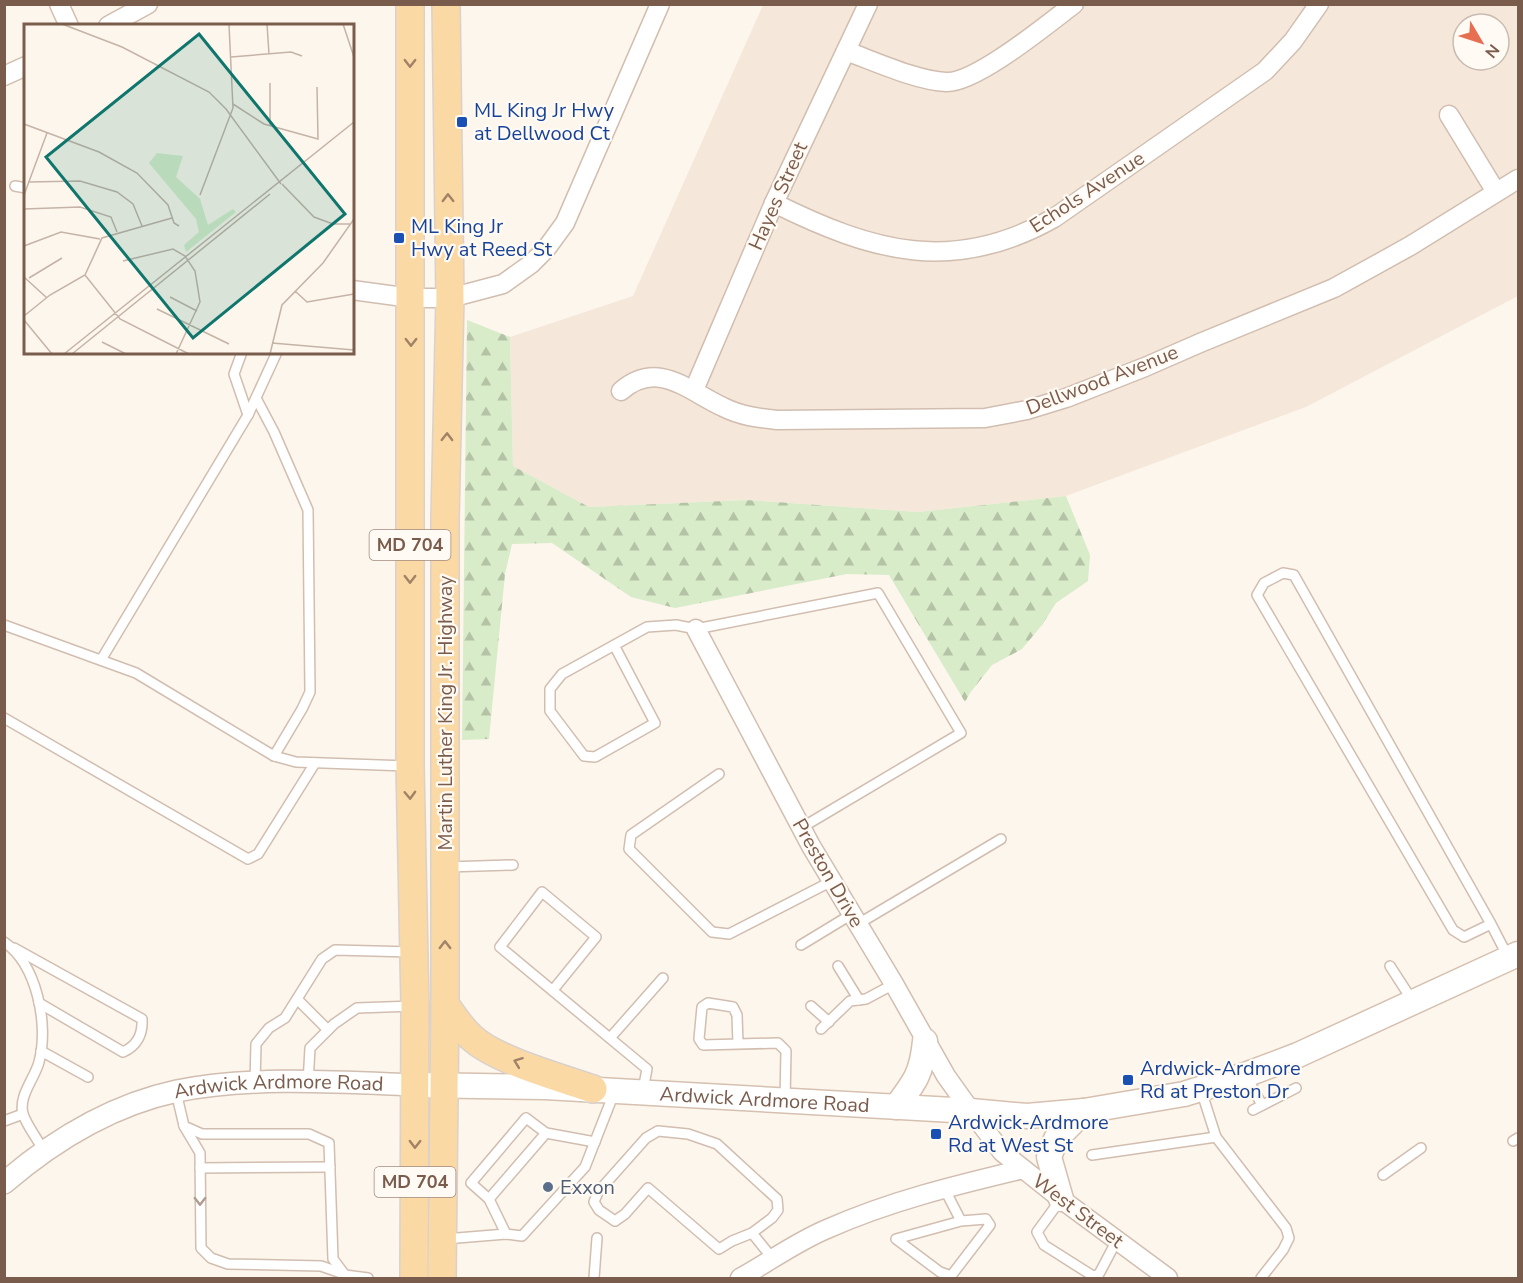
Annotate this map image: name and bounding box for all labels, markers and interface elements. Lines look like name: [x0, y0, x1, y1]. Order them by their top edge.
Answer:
north arrow: [1451, 12, 1511, 72]
inset map: [24, 24, 354, 354]
text: N: [1480, 39, 1504, 62]
one-way arrow: [404, 58, 416, 67]
place label: ML King Jr Hwy at Dellwood Ct: [474, 97, 615, 147]
marker: ML King Jr Hwy at Dellwood Ct: [455, 115, 469, 129]
street label: Hayes Street: [742, 137, 814, 254]
street label: Echols Avenue: [1024, 145, 1150, 239]
one-way arrow: [442, 193, 454, 202]
place label: ML King Jr Hwy at Reed St: [411, 213, 553, 263]
marker: ML King Jr Hwy at Reed St: [392, 231, 406, 245]
one-way arrow: [405, 337, 417, 346]
street label: Dellwood Avenue: [1022, 339, 1182, 421]
one-way arrow: [440, 433, 453, 442]
road number: MD 704: [370, 530, 450, 560]
one-way arrow: [404, 574, 416, 583]
street label: Martin Luther King Jr. Highway: [432, 575, 459, 851]
one-way arrow: [404, 790, 417, 799]
street label: Preston Drive: [786, 814, 870, 932]
one-way arrow: [439, 941, 451, 950]
place label: Ardwick-Ardmore Rd at Preston Dr: [1140, 1055, 1301, 1105]
one-way arrow: [513, 1057, 524, 1069]
street label: Ardwick Ardmore Road: [171, 1068, 384, 1105]
marker: Ardwick-Ardmore Rd at Preston Dr: [1121, 1073, 1135, 1087]
street label: Ardwick Ardmore Road: [659, 1080, 870, 1119]
place label: Ardwick-Ardmore Rd at West St: [948, 1109, 1109, 1159]
marker: Ardwick-Ardmore Rd at West St: [929, 1127, 943, 1141]
one-way arrow: [409, 1139, 421, 1148]
road number: MD 704: [374, 1167, 456, 1197]
street label: West Street: [1027, 1168, 1130, 1255]
place label: Exxon: [560, 1174, 615, 1201]
marker: Exxon: [541, 1180, 555, 1194]
one-way arrow: [194, 1197, 207, 1206]

